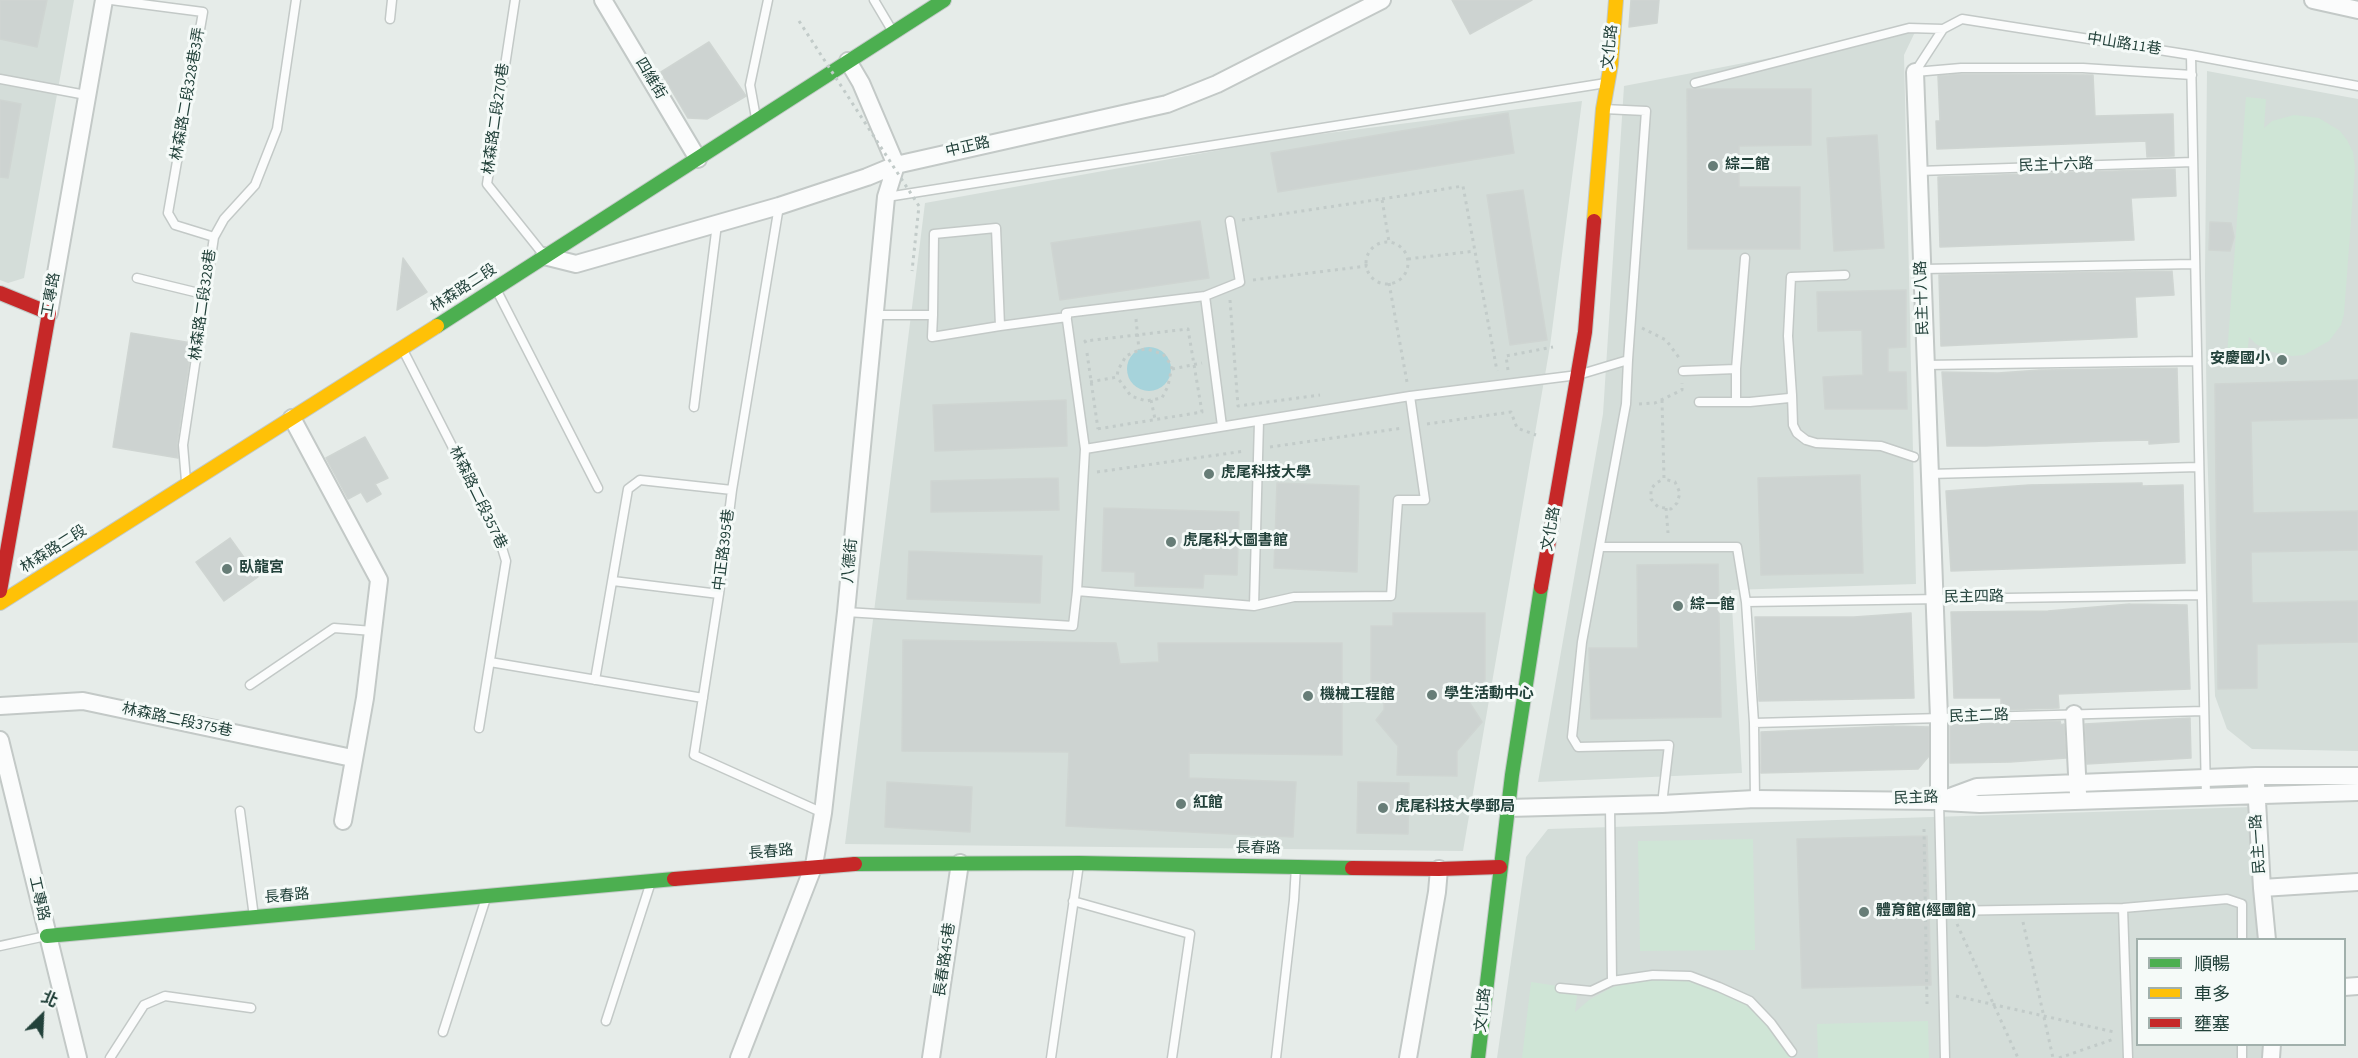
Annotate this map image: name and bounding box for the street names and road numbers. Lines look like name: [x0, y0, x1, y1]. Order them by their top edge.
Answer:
street label: 文化路: [1600, 24, 1622, 70]
street label: 林森路二段328巷3弄: [168, 26, 210, 162]
street label: 中山路11巷: [2086, 30, 2162, 60]
street label: 四維街: [631, 55, 669, 103]
street label: 林森路二段270巷: [480, 62, 514, 176]
street label: 中正路: [944, 134, 992, 162]
street label: 民主十六路: [2018, 156, 2094, 176]
street label: 林森路二段328巷: [187, 248, 221, 362]
street label: 民主十八路: [1913, 260, 1933, 336]
street label: 林森路二段: [428, 261, 500, 317]
street label: 工專路: [39, 271, 65, 319]
street label: 林森路二段357巷: [444, 444, 510, 552]
street label: 文化路: [1539, 505, 1565, 553]
street label: 中正路395巷: [711, 508, 739, 592]
street label: 林森路二段: [17, 522, 91, 578]
street label: 八德街: [840, 538, 862, 584]
street label: 民主四路: [1944, 588, 2004, 608]
street label: 林森路二段375巷: [120, 701, 234, 741]
street label: 民主二路: [1949, 707, 2009, 727]
street label: 民主路: [1893, 789, 1939, 809]
street label: 民主一路: [2248, 813, 2270, 875]
street label: 長春路: [1235, 840, 1281, 858]
street label: 長春路: [748, 842, 794, 864]
street label: 工專路: [24, 875, 52, 923]
street label: 長春路: [264, 886, 310, 908]
street label: 長春路45巷: [932, 922, 960, 998]
street label: 文化路: [1473, 987, 1495, 1033]

